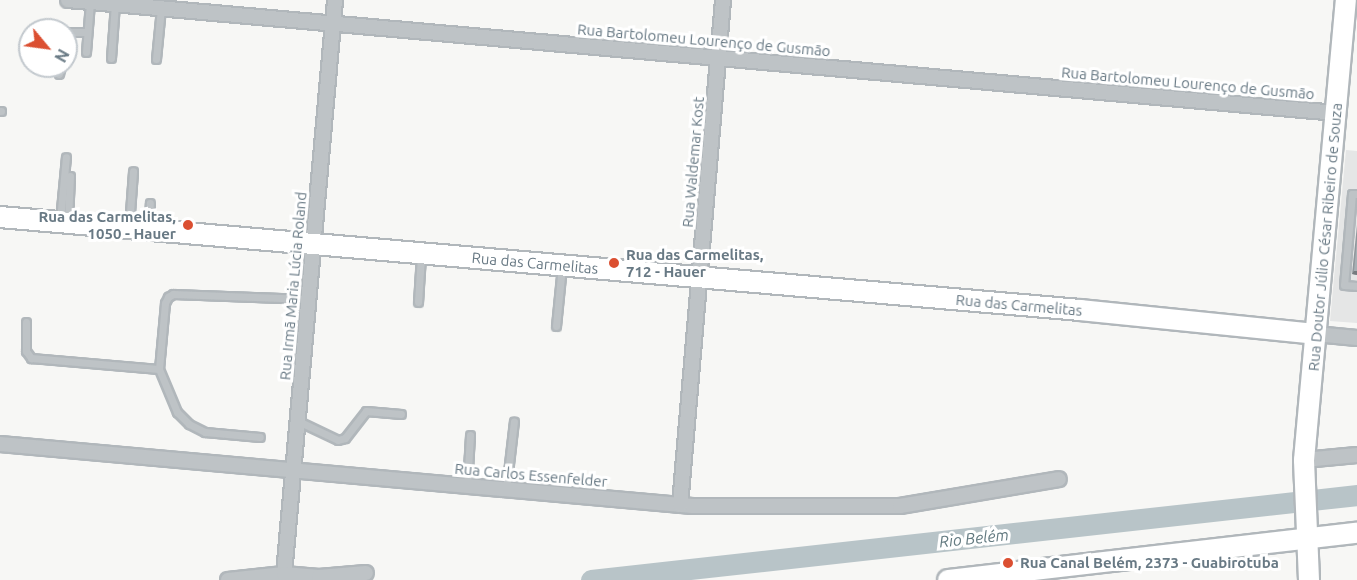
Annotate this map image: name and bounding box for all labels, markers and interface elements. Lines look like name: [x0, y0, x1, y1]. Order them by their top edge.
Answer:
north arrow: [18, 18, 78, 78]
street label: Rua Bartolomeu Lourenço de Gusmão: [577, 20, 831, 60]
text: N: [51, 46, 73, 65]
street label: Rua Bartolomeu Lourenço de Gusmão: [1061, 63, 1315, 103]
street label: Rua Waldemar Kost: [678, 96, 708, 228]
street label: Rua Doutor Júlio César Ribeiro de Souza: [1304, 102, 1346, 372]
street label: Rua Irmã Maria Lúcia Roland: [276, 191, 310, 381]
place label: Rua das Carmelitas, 1050 - Hauer: [39, 207, 176, 242]
marker: Rua das Carmelitas, 1050 - Hauer: [181, 218, 195, 232]
place label: Rua das Carmelitas, 712 - Hauer: [626, 245, 763, 280]
street label: Rua das Carmelitas: [471, 249, 599, 277]
marker: Rua das Carmelitas, 712 - Hauer: [607, 256, 621, 270]
street label: Rua das Carmelitas: [955, 291, 1083, 319]
street label: Rua Carlos Essenfelder: [454, 459, 608, 491]
water label: Rio Belém: [938, 525, 1010, 551]
place label: Rua Canal Belém, 2373 - Guabirotuba: [1020, 554, 1279, 572]
marker: Rua Canal Belém, 2373 - Guabirotuba: [1001, 556, 1015, 570]

